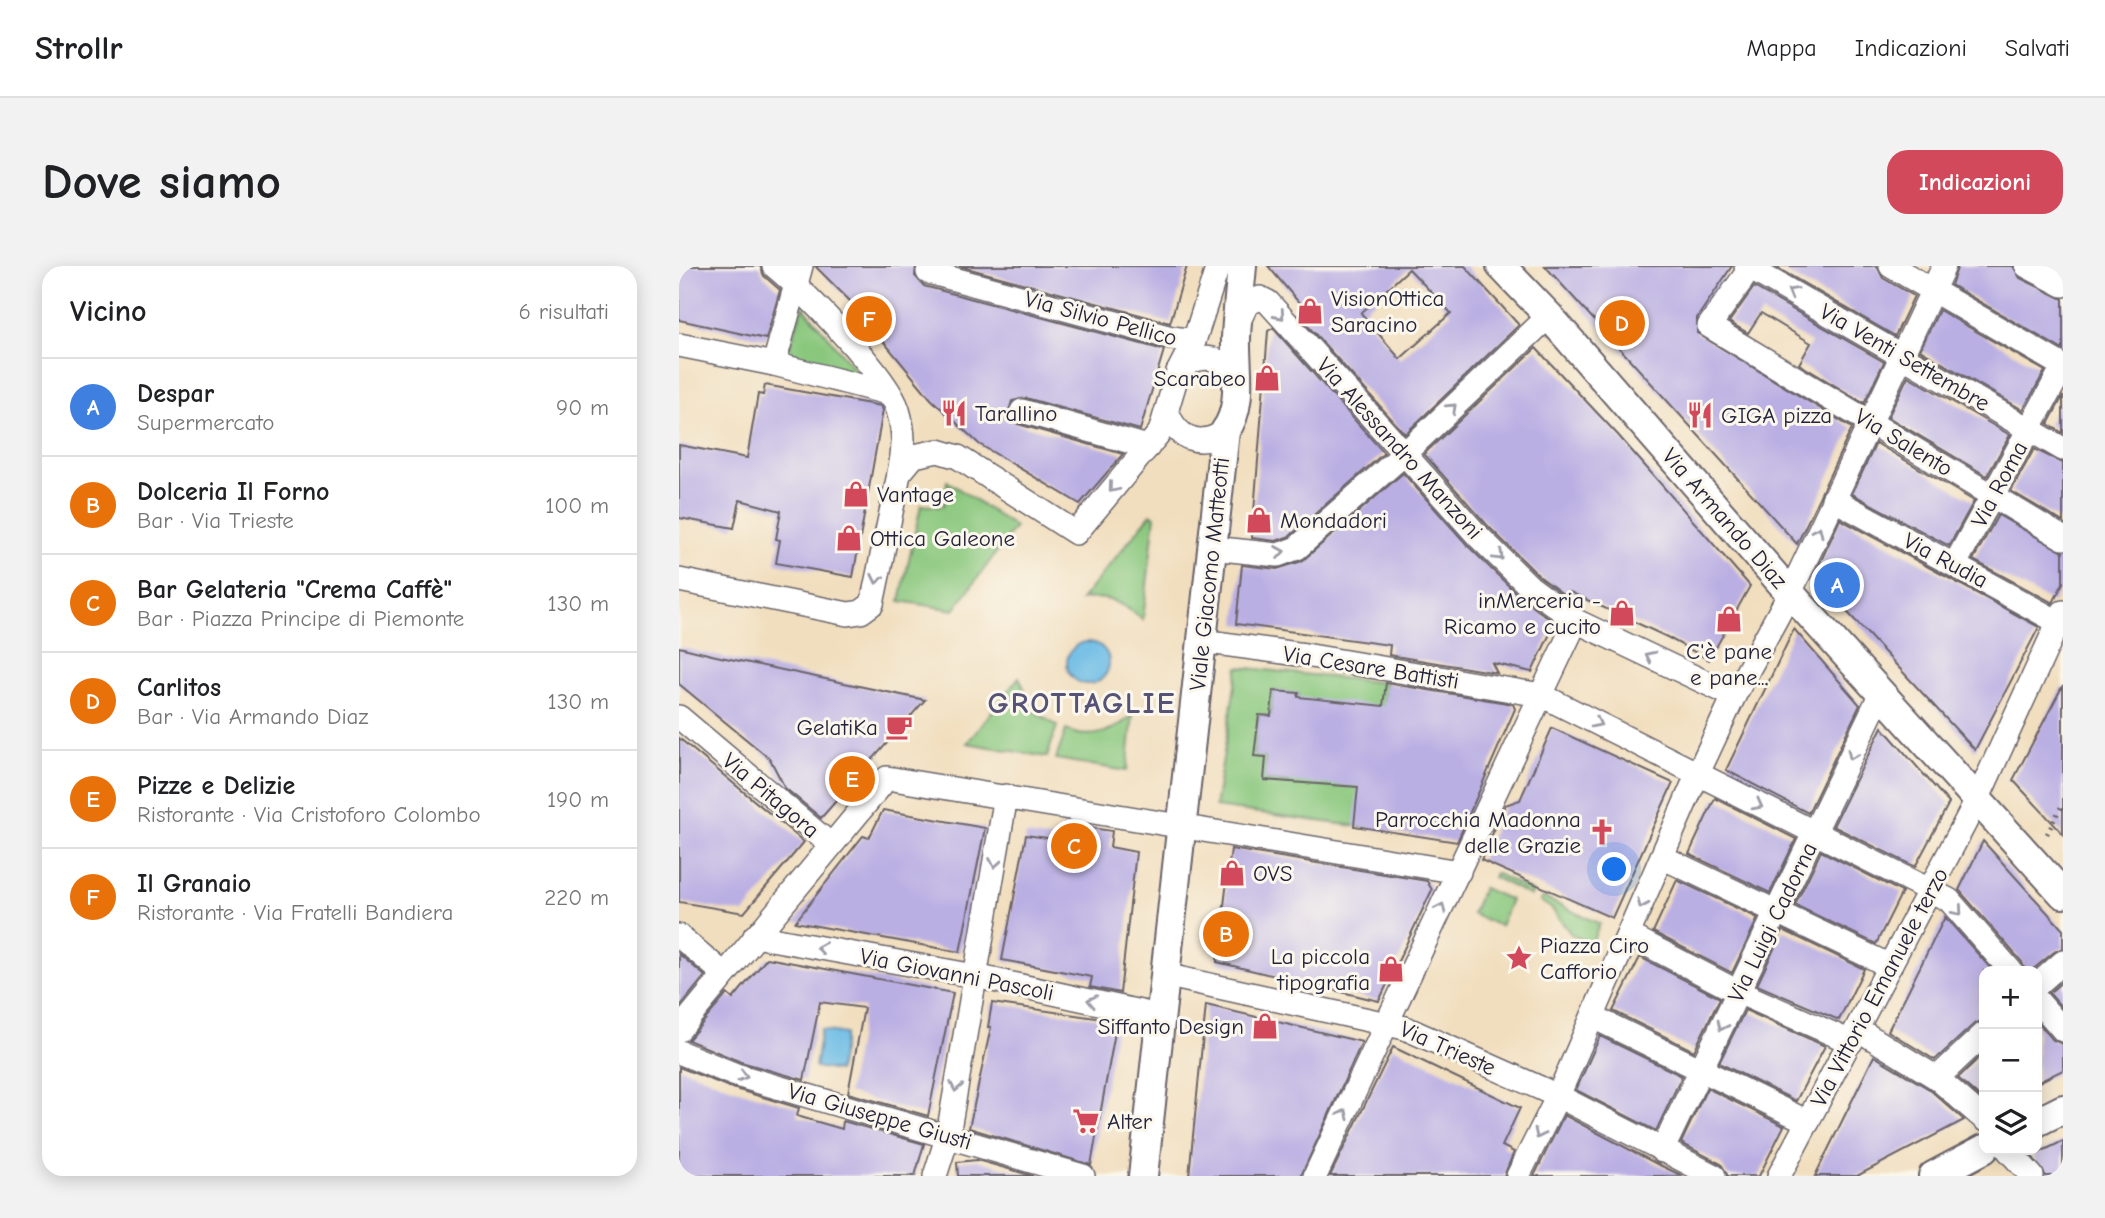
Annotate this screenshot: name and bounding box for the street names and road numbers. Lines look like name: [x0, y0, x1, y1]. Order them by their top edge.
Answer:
street label: Via Silvio Pellico: [1022, 285, 1180, 352]
street label: Via Venti Settembre: [1815, 298, 1994, 417]
street label: Via Alessandro Manzoni: [1311, 352, 1488, 545]
street label: Via Salento: [1850, 403, 1957, 482]
street label: Via Roma: [1966, 437, 2033, 532]
street label: Via Armando Diaz: [1656, 443, 1793, 594]
street label: Viale Giacomo Matteotti: [1184, 456, 1235, 692]
street label: Via Rudia: [1899, 527, 1993, 594]
street label: Via Cesare Battisti: [1281, 640, 1461, 695]
street label: Via Pitagora: [717, 747, 825, 844]
street label: Via Luigi Cadorna: [1722, 838, 1823, 1007]
street label: Via Vittorio Emanuele terzo: [1805, 863, 1954, 1111]
street label: Via Giovanni Pascoli: [858, 942, 1056, 1007]
street label: Via Trieste: [1396, 1015, 1500, 1082]
street label: Via Giuseppe Giusti: [785, 1077, 975, 1156]

